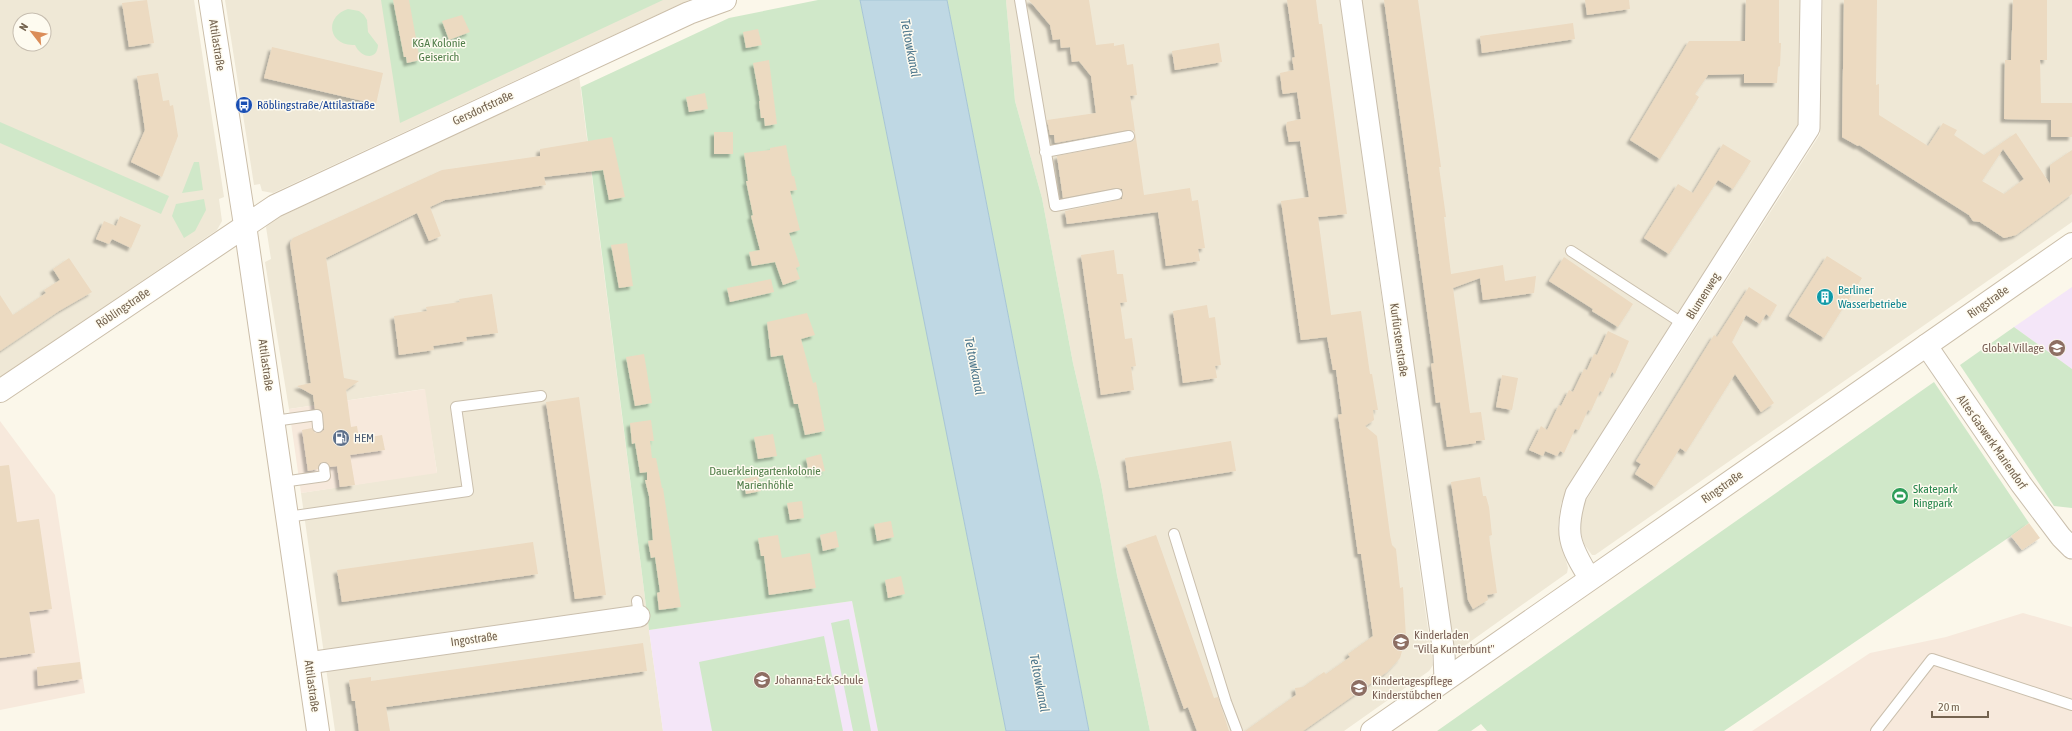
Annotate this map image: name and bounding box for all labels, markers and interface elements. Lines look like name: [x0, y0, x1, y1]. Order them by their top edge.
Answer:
north arrow: [12, 12, 52, 52]
street label: Attilastraße: [206, 18, 228, 72]
water label: Teltowkanal: [898, 18, 923, 78]
text: N: [17, 21, 30, 33]
park label: KGA Kolonie Geiserich: [412, 36, 466, 64]
street label: Gersdorfstraße: [450, 88, 516, 128]
bus stop icon: Röblingstraße/Attilastraße: [234, 95, 254, 115]
place label: Röblingstraße/Attilastraße: [257, 98, 375, 112]
street label: Blumenweg: [1683, 269, 1723, 322]
place label: Berliner Wasserbetriebe: [1838, 283, 1907, 311]
street label: Ringstraße: [1965, 283, 2011, 321]
street label: Röblingstraße: [93, 285, 153, 331]
building icon: Berliner Wasserbetriebe: [1815, 287, 1835, 307]
street label: Kurfürstenstraße: [1387, 302, 1411, 378]
water label: Teltowkanal: [962, 336, 987, 396]
street label: Attilastraße: [255, 338, 277, 392]
school or university icon: Global Village: [2047, 338, 2067, 358]
place label: Global Village: [1982, 341, 2044, 355]
street label: Altes Gaswerk Mariendorf: [1954, 392, 2030, 492]
fuel station icon: HEM: [331, 428, 351, 448]
place label: HEM: [354, 431, 374, 445]
park label: Dauerkleingartenkolonie Marienhöhle: [709, 464, 821, 492]
street label: Ringstraße: [1699, 468, 1745, 506]
place label: Skatepark Ringpark: [1913, 482, 1958, 510]
sports icon: Skatepark Ringpark: [1890, 486, 1910, 506]
place label: Kinderladen "Villa Kunterbunt": [1414, 628, 1495, 656]
street label: Ingostraße: [450, 629, 498, 649]
school or university icon: Kinderladen "Villa Kunterbunt": [1391, 632, 1411, 652]
water label: Teltowkanal: [1027, 653, 1052, 713]
street label: Attilastraße: [301, 659, 323, 713]
school or university icon: Johanna-Eck-Schule: [752, 670, 772, 690]
place label: Johanna-Eck-Schule: [775, 673, 864, 687]
place label: Kindertagespflege Kinderstübchen: [1372, 674, 1453, 702]
school or university icon: Kindertagespflege Kinderstübchen: [1349, 678, 1369, 698]
scale bar: [1932, 693, 1988, 719]
text: 20 m: [1938, 700, 1960, 714]

